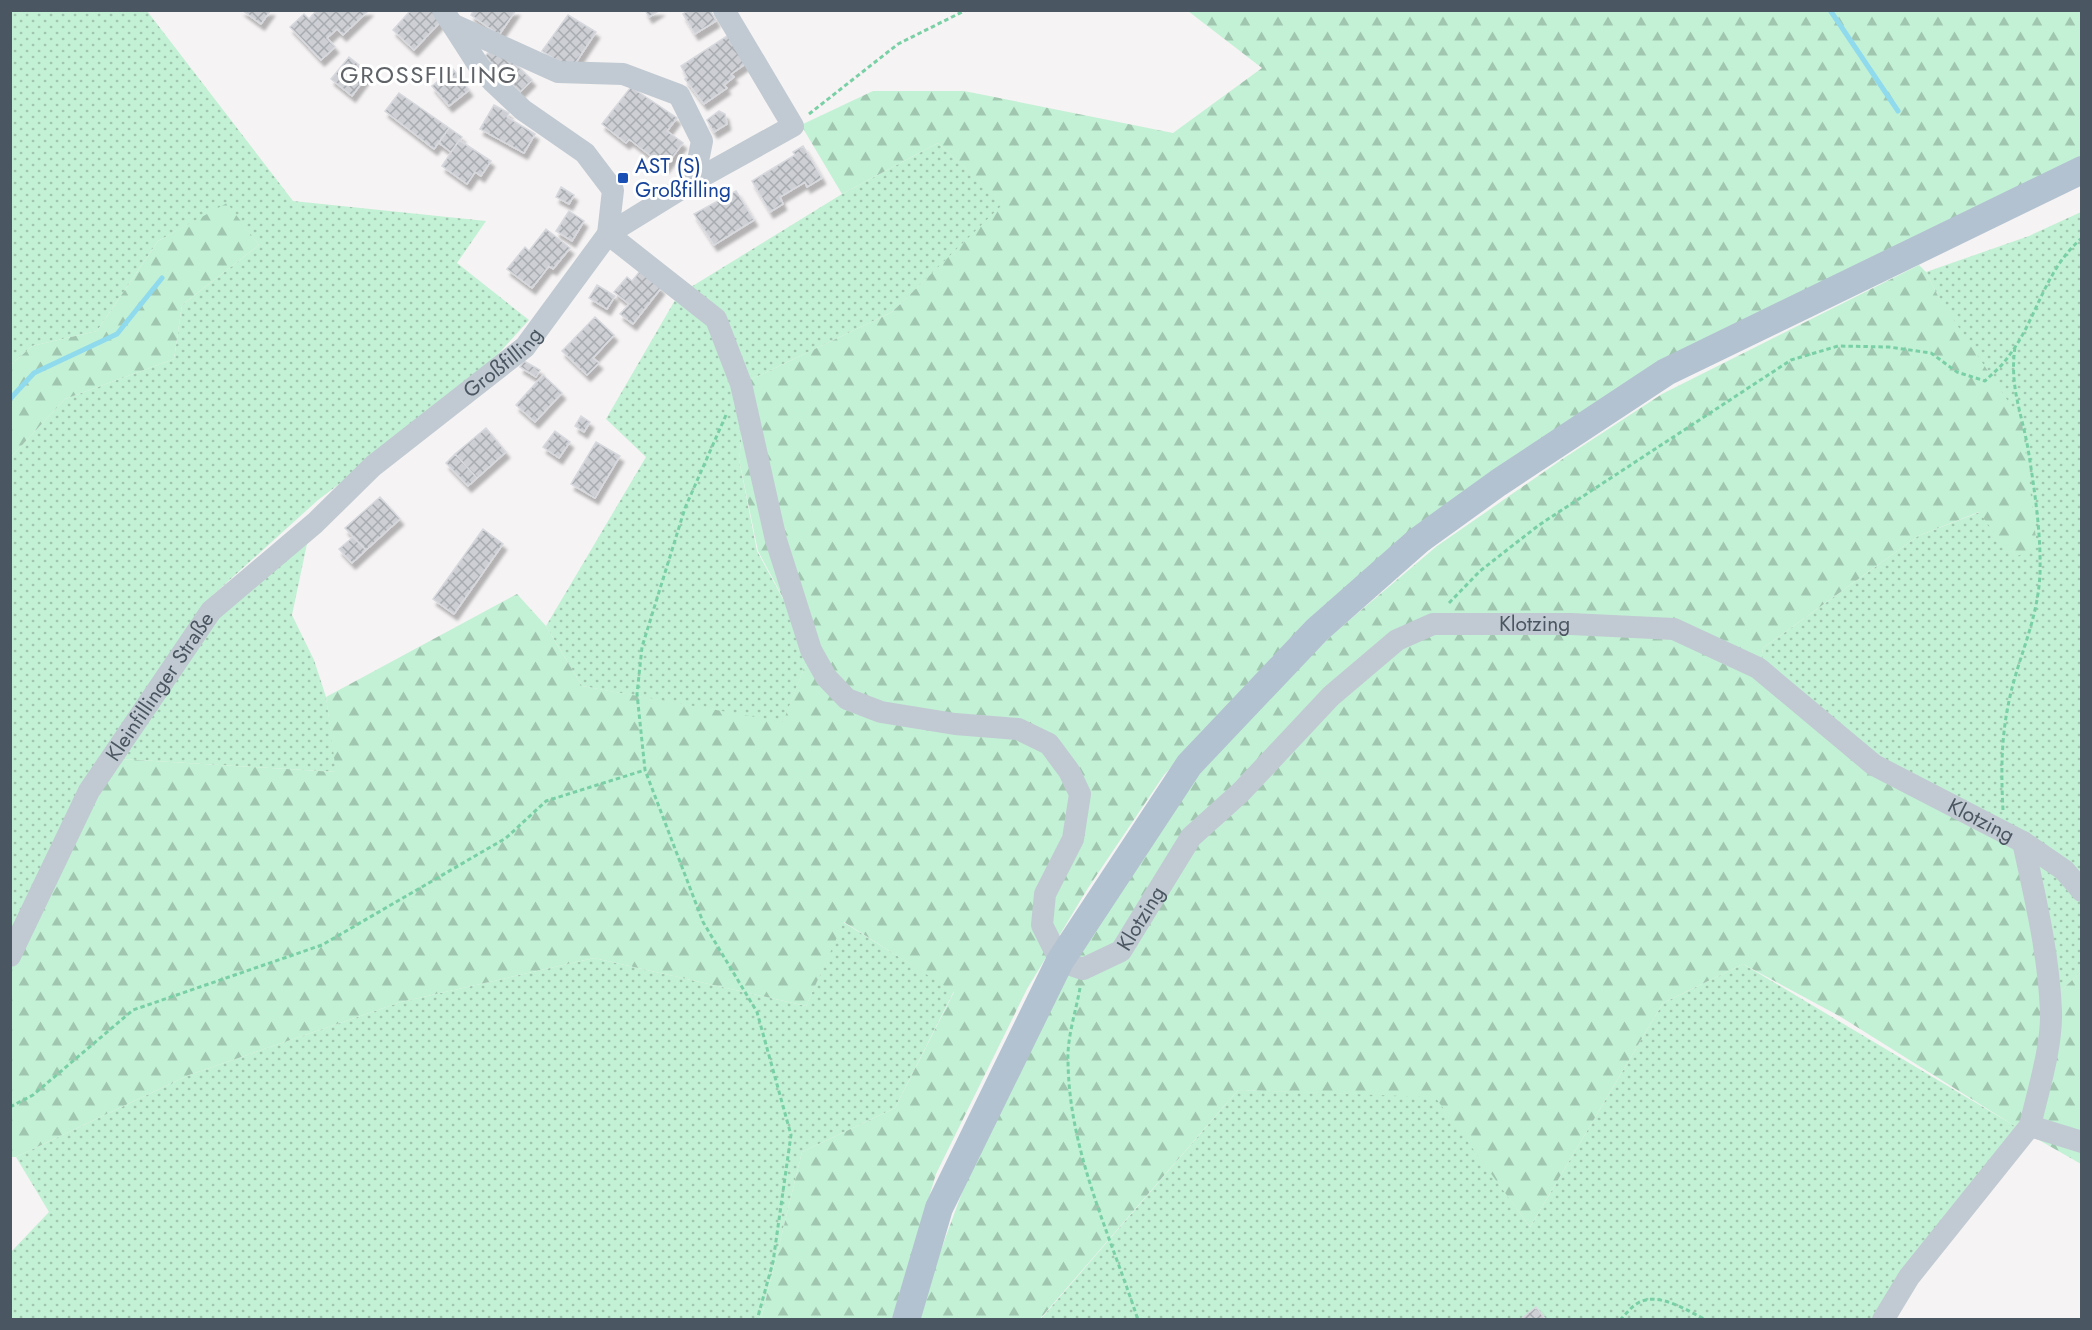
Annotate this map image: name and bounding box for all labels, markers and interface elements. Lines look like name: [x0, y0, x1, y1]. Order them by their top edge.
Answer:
district label: GROSSFILLING: [340, 57, 518, 92]
place label: AST (S) Großfilling: [635, 151, 731, 205]
marker: AST (S) Großfilling: [616, 171, 630, 185]
street label: Großfilling: [457, 321, 550, 405]
street label: Kleinfillinger Straße: [98, 606, 221, 767]
street label: Klotzing: [1499, 609, 1570, 639]
street label: Klotzing: [1943, 791, 2020, 850]
street label: Klotzing: [1110, 880, 1172, 957]

